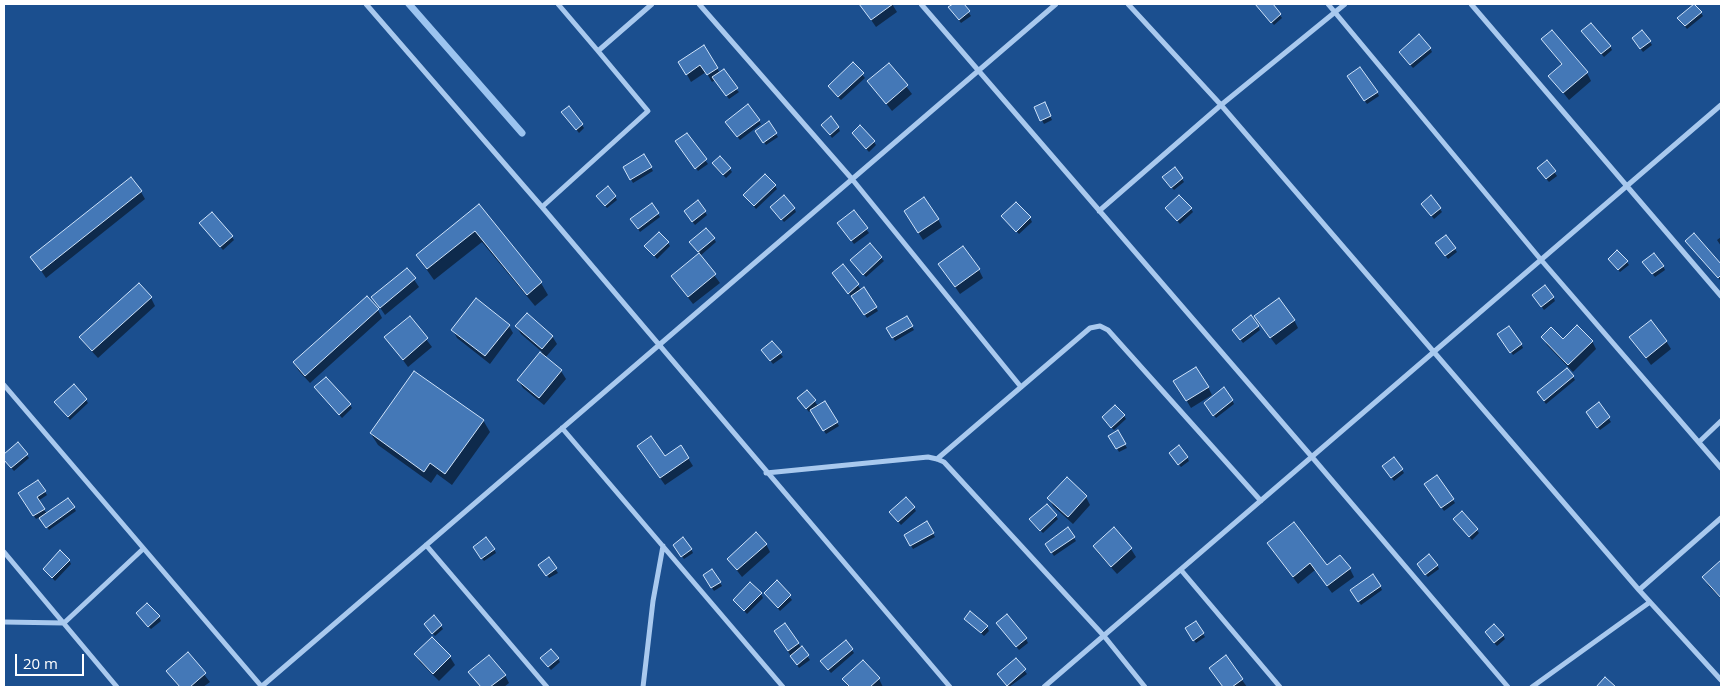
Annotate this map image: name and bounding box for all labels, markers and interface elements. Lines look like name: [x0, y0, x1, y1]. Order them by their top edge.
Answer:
scale bar: [18, 644, 86, 676]
text: 20 m: [23, 653, 58, 673]

